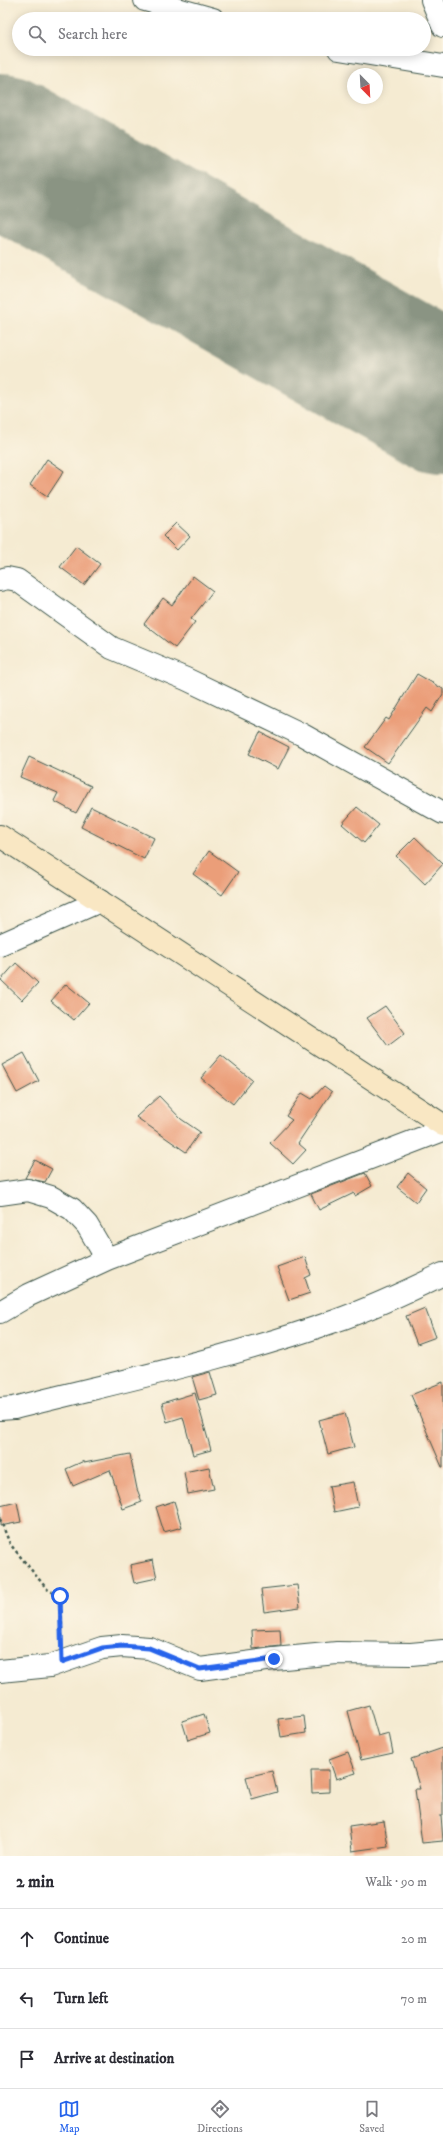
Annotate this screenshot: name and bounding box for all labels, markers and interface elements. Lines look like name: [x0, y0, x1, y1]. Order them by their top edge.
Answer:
search box: [12, 12, 431, 56]
icon: search: [26, 23, 48, 45]
text: Search here: [58, 25, 127, 44]
north arrow: [347, 68, 383, 104]
route start: [51, 1587, 69, 1605]
route end: [265, 1650, 283, 1668]
text: 2 min: [16, 1871, 54, 1893]
text: Walk · 90 m: [365, 1874, 427, 1890]
icon: ahead: [16, 1928, 38, 1950]
text: Continue: [54, 1929, 109, 1948]
text: 20 m: [401, 1931, 427, 1947]
icon: left: [16, 1988, 38, 2010]
text: Turn left: [54, 1989, 108, 2008]
text: 70 m: [401, 1991, 427, 2007]
icon: arrive: [16, 2048, 38, 2070]
text: Arrive at destination: [54, 2049, 174, 2068]
tab: Map: [58, 2098, 80, 2136]
tab: Directions: [197, 2098, 243, 2136]
tab: Saved: [359, 2098, 385, 2136]

